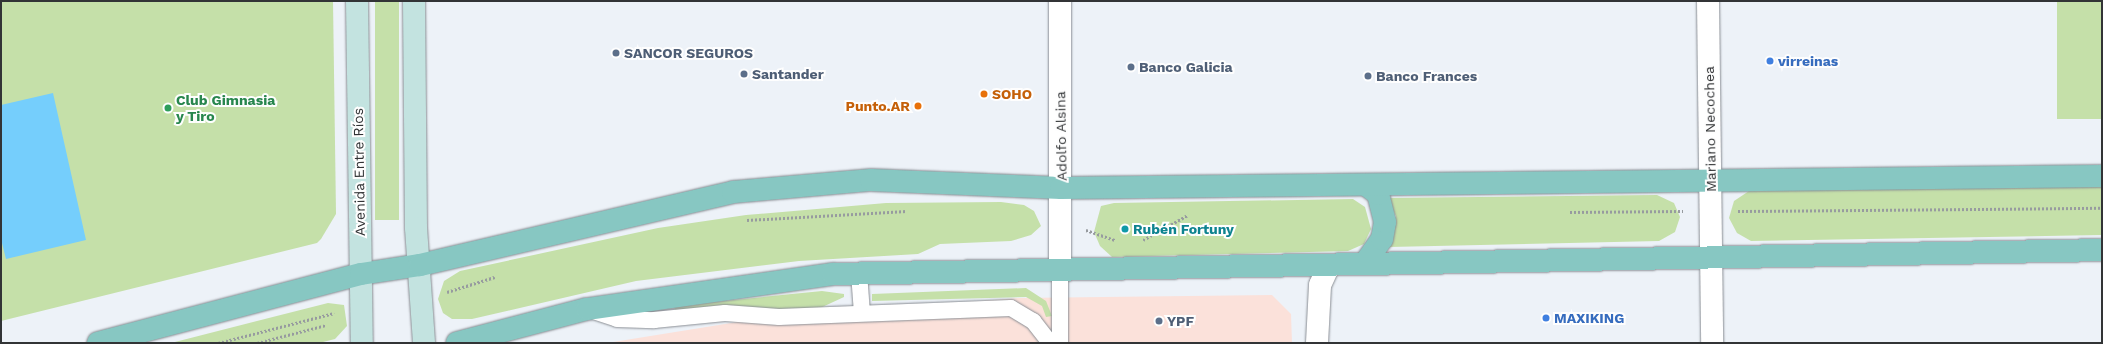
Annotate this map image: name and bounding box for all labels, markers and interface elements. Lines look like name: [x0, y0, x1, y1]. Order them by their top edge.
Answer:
place label: SANCOR SEGUROS: [624, 45, 753, 61]
marker: SANCOR SEGUROS: [611, 48, 621, 58]
place label: virreinas: [1778, 53, 1838, 69]
marker: virreinas: [1765, 56, 1775, 66]
place label: Banco Galicia: [1139, 59, 1233, 75]
marker: Banco Galicia: [1126, 62, 1136, 72]
place label: Santander: [752, 66, 824, 82]
street label: Mariano Necochea: [1701, 66, 1719, 192]
place label: Banco Frances: [1376, 68, 1477, 84]
marker: Santander: [739, 69, 749, 79]
marker: Banco Frances: [1363, 71, 1373, 81]
place label: SOHO: [992, 86, 1032, 102]
marker: SOHO: [979, 89, 989, 99]
street label: Adolfo Alsina: [1052, 91, 1070, 181]
place label: Club Gimnasia y Tiro: [176, 92, 275, 124]
place label: Punto.AR: [846, 98, 910, 114]
marker: Punto.AR: [913, 101, 923, 111]
marker: Club Gimnasia y Tiro: [163, 103, 173, 113]
street label: Avenida Entre Ríos: [349, 108, 369, 236]
place label: Rubén Fortuny: [1133, 221, 1234, 237]
marker: Rubén Fortuny: [1120, 224, 1130, 234]
place label: MAXIKING: [1554, 310, 1624, 326]
place label: YPF: [1167, 313, 1194, 329]
marker: MAXIKING: [1541, 313, 1551, 323]
marker: YPF: [1154, 316, 1164, 326]

